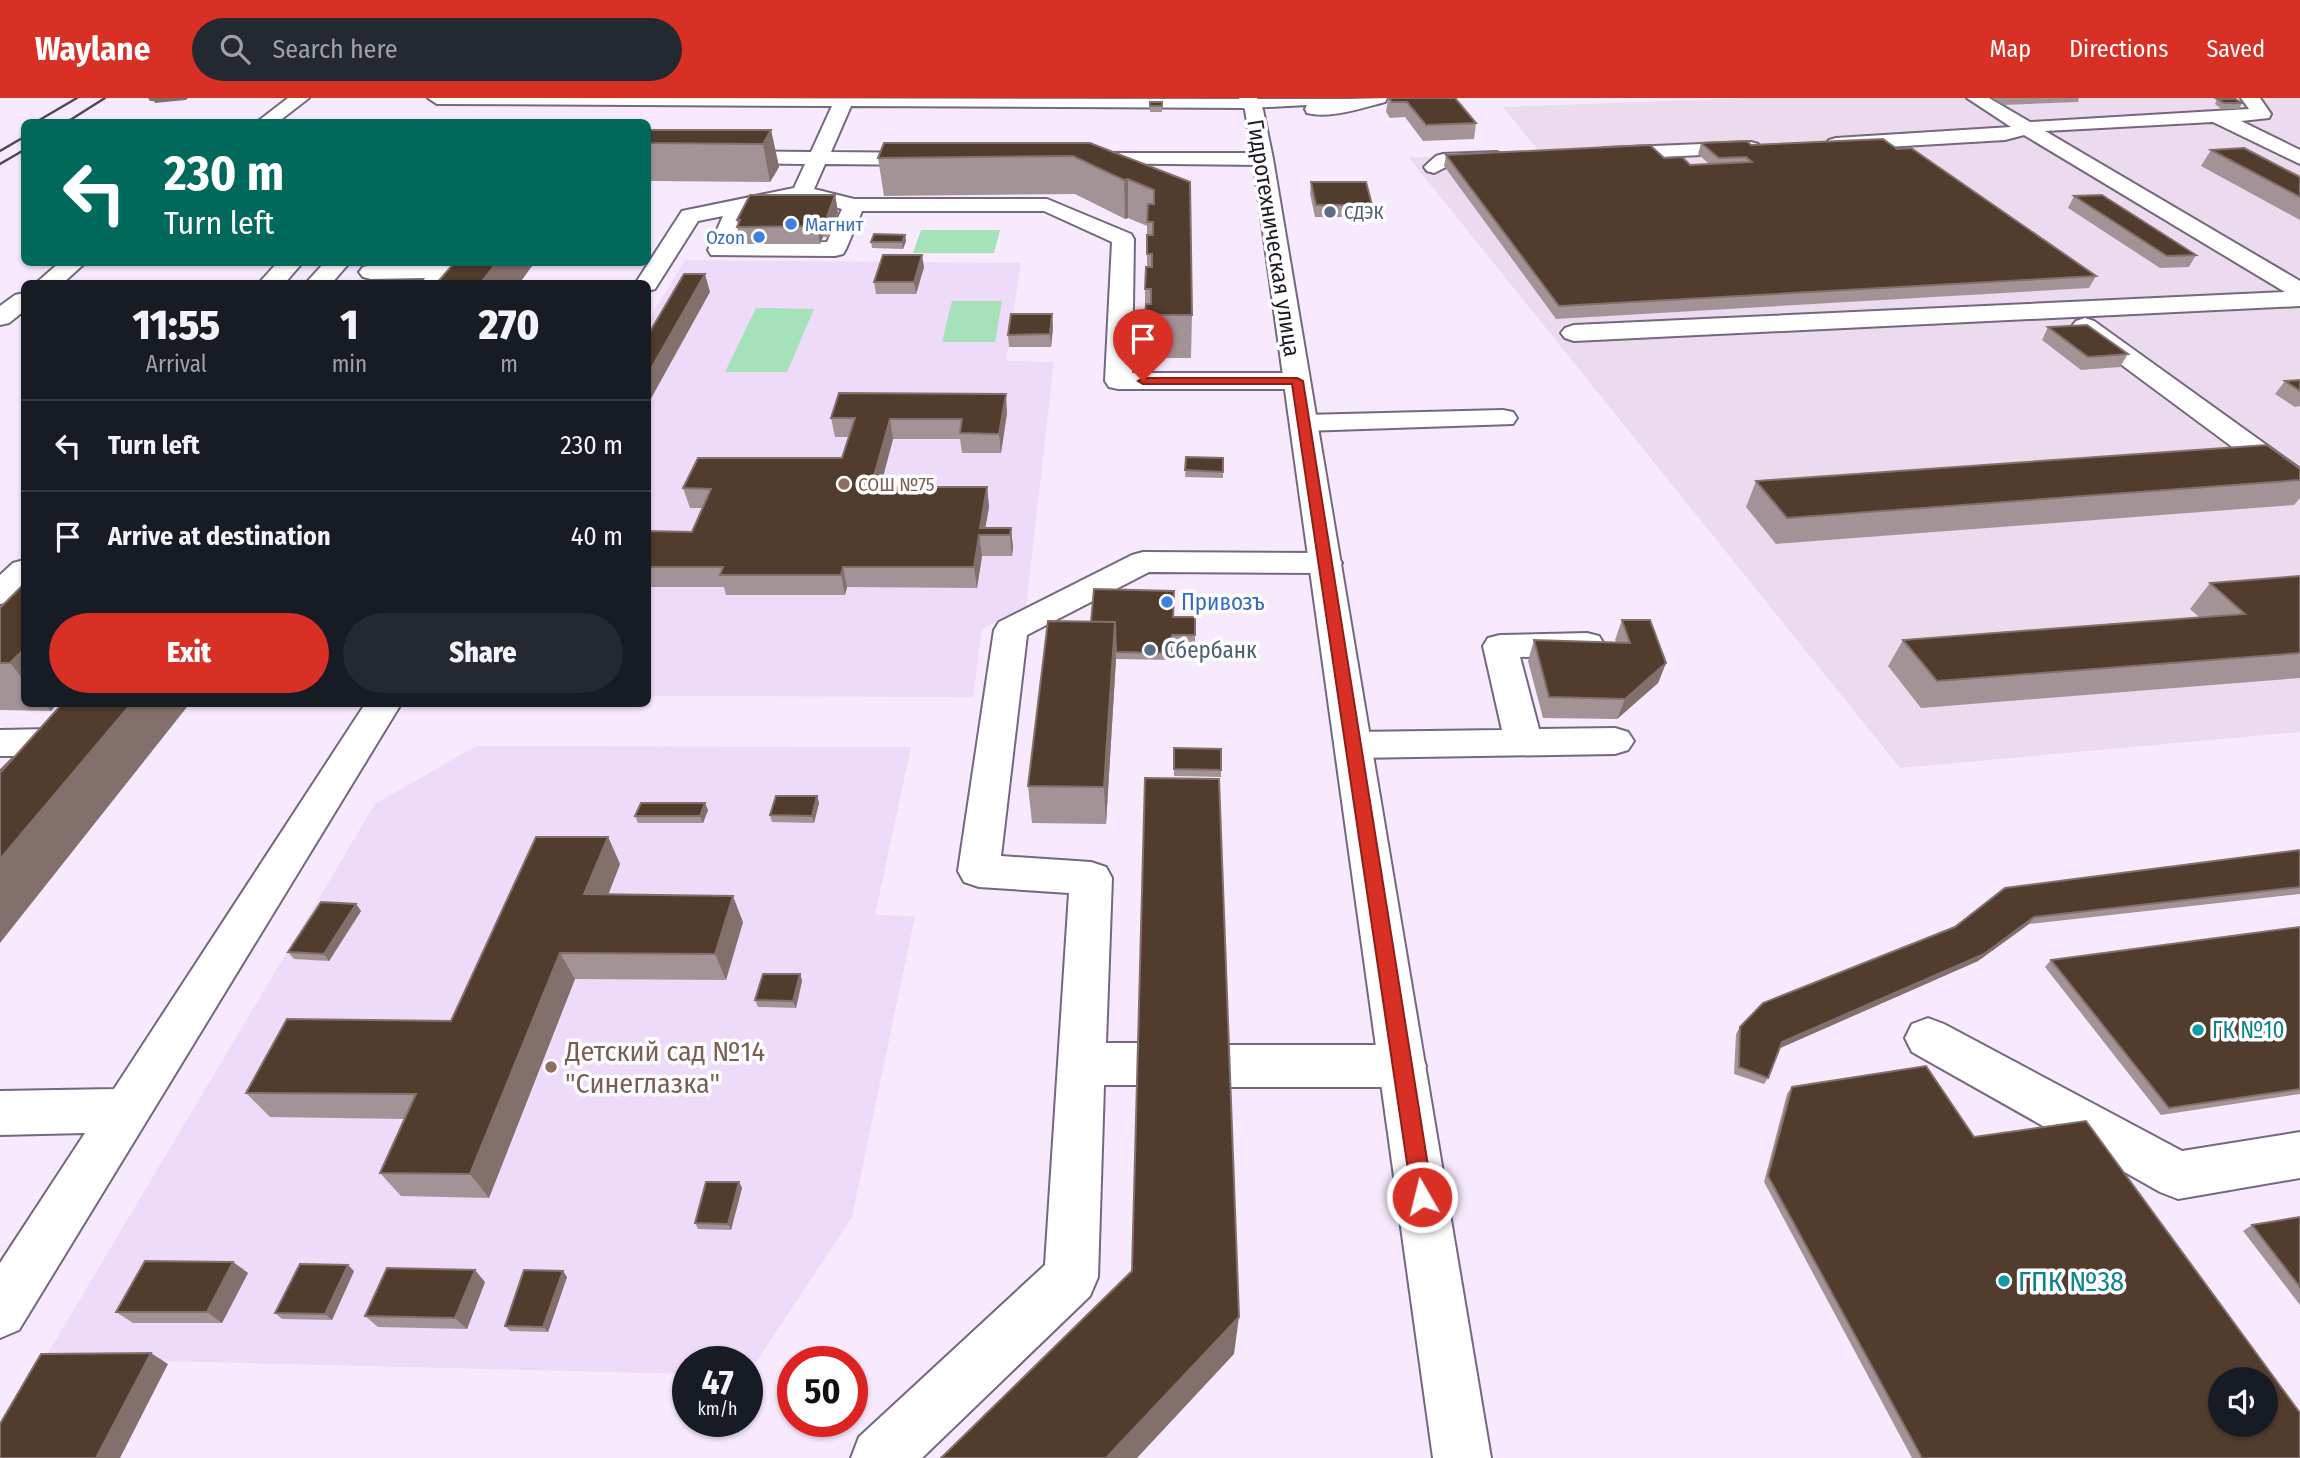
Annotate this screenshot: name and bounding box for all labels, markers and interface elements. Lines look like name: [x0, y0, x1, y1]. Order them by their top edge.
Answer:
search box: [192, 18, 682, 81]
text: Waylane: [35, 29, 150, 69]
icon: search: [216, 30, 254, 68]
text: Search here: [272, 34, 398, 65]
text: Map: [1990, 35, 2031, 63]
text: Directions: [2069, 35, 2168, 63]
text: Saved: [2206, 35, 2265, 63]
street label: Гидротехническая улица: [1241, 117, 1307, 359]
text: 230 m: [164, 144, 284, 203]
icon: left: [49, 147, 140, 238]
place label: СДЭК: [1344, 201, 1384, 224]
text: Turn left: [164, 204, 274, 242]
marker: СДЭК: [1322, 204, 1338, 220]
place label: Магнит: [805, 213, 864, 236]
marker: Магнит: [783, 216, 799, 232]
place label: Ozon: [706, 226, 745, 249]
marker: Ozon: [751, 229, 767, 245]
text: 11:55: [133, 300, 220, 350]
text: 1: [340, 300, 359, 350]
text: 270: [479, 300, 539, 350]
pin: [1113, 309, 1173, 381]
icon: arrive: [1124, 320, 1162, 358]
text: Arrival: [146, 350, 207, 378]
text: min: [332, 350, 367, 378]
text: m: [500, 350, 518, 378]
icon: left: [49, 427, 87, 465]
text: Turn left: [108, 430, 200, 461]
text: 230 m: [560, 430, 623, 461]
place label: СОШ №75: [858, 473, 934, 496]
marker: СОШ №75: [836, 476, 852, 492]
icon: arrive: [49, 518, 87, 556]
text: Arrive at destination: [108, 521, 331, 552]
text: 40 m: [571, 521, 623, 552]
place label: Привозъ: [1181, 588, 1265, 616]
marker: Привозъ: [1159, 594, 1175, 610]
button: Exit: [49, 613, 329, 693]
button: Share: [343, 613, 623, 693]
place label: Сбербанк: [1164, 636, 1257, 664]
marker: Сбербанк: [1142, 642, 1158, 658]
place label: ГК №10: [2212, 1016, 2284, 1044]
marker: ГК №10: [2190, 1022, 2206, 1038]
place label: Детский сад №14 "Синеглазка": [564, 1035, 765, 1100]
marker: Детский сад №14 "Синеглазка": [543, 1059, 559, 1075]
position arrow: [1385, 1160, 1459, 1234]
place label: ГПК №38: [2018, 1265, 2124, 1298]
marker: ГПК №38: [1996, 1273, 2012, 1289]
speed limit sign: 50: [777, 1346, 868, 1437]
text: 47: [701, 1361, 734, 1403]
map controls: [2208, 1367, 2278, 1437]
button: sound: [2208, 1367, 2278, 1437]
text: km/h: [697, 1398, 738, 1420]

